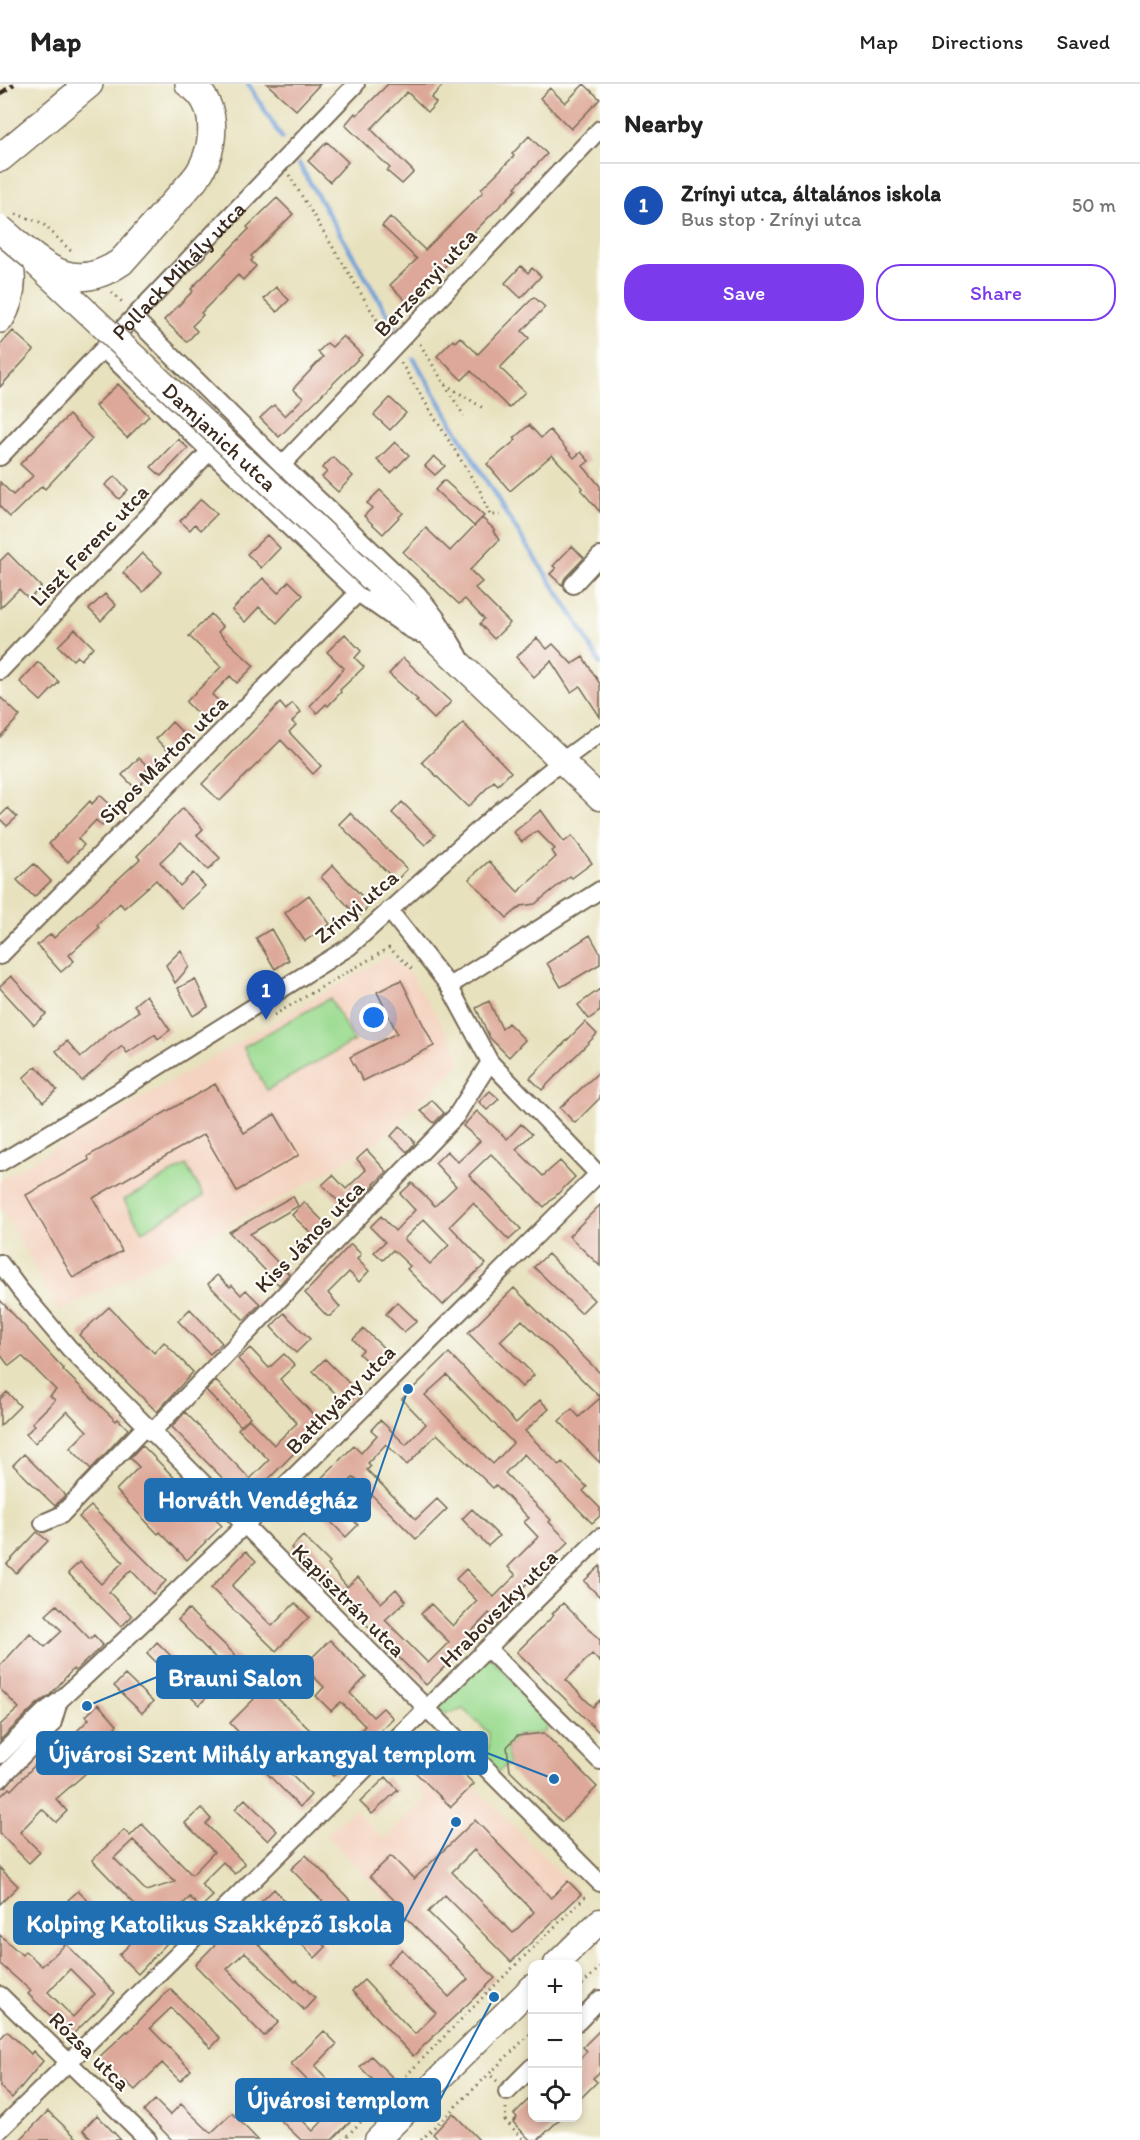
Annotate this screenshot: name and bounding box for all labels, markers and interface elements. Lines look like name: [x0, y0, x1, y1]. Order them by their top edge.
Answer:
text: Map: [30, 24, 81, 58]
text: Map: [860, 29, 898, 54]
text: Directions: [931, 29, 1023, 54]
text: Saved: [1056, 29, 1110, 54]
text: Nearby: [624, 107, 703, 139]
text: Zrínyi utca, általános iskola: [681, 180, 941, 207]
text: 1: [639, 193, 648, 217]
text: 50 m: [1072, 193, 1116, 217]
street label: Pollack Mihály utca: [106, 196, 251, 346]
text: Bus stop · Zrínyi utca: [681, 207, 861, 231]
street label: Berzsenyi utca: [368, 222, 483, 342]
button: Save: [624, 264, 864, 321]
button: Share: [876, 264, 1116, 321]
street label: Damjanich utca: [157, 377, 282, 497]
street label: Liszt Ferenc utca: [24, 479, 154, 612]
street label: Sipos Márton utca: [93, 689, 234, 830]
street label: Zrínyi utca: [309, 863, 404, 949]
pin: 1: [246, 970, 286, 1020]
your location: [359, 1003, 388, 1032]
street label: Kiss János utca: [249, 1174, 370, 1298]
street label: Batthyány utca: [280, 1339, 401, 1460]
callout: Horváth Vendégház: [145, 1479, 370, 1521]
text: Horváth Vendégház: [158, 1485, 359, 1515]
street label: Kapisztrán utca: [286, 1538, 411, 1663]
street label: Hrabovszky utca: [434, 1543, 563, 1673]
callout: Brauni Salon: [157, 1656, 313, 1698]
text: Brauni Salon: [168, 1663, 302, 1692]
callout: Újvárosi Szent Mihály arkangyal templom: [37, 1732, 487, 1774]
text: Újvárosi Szent Mihály arkangyal templom: [48, 1739, 476, 1769]
callout: Kolping Katolikus Szakképző Iskola: [14, 1902, 403, 1944]
text: Kolping Katolikus Szakképző Iskola: [26, 1909, 392, 1939]
map controls: [528, 1960, 582, 2122]
button: +: [528, 1960, 582, 2014]
street label: Rózsa utca: [43, 2006, 136, 2097]
button: −: [528, 2014, 582, 2068]
button: locate: [528, 2068, 582, 2122]
callout: Újvárosi templom: [236, 2079, 440, 2121]
text: Újvárosi templom: [247, 2085, 430, 2115]

